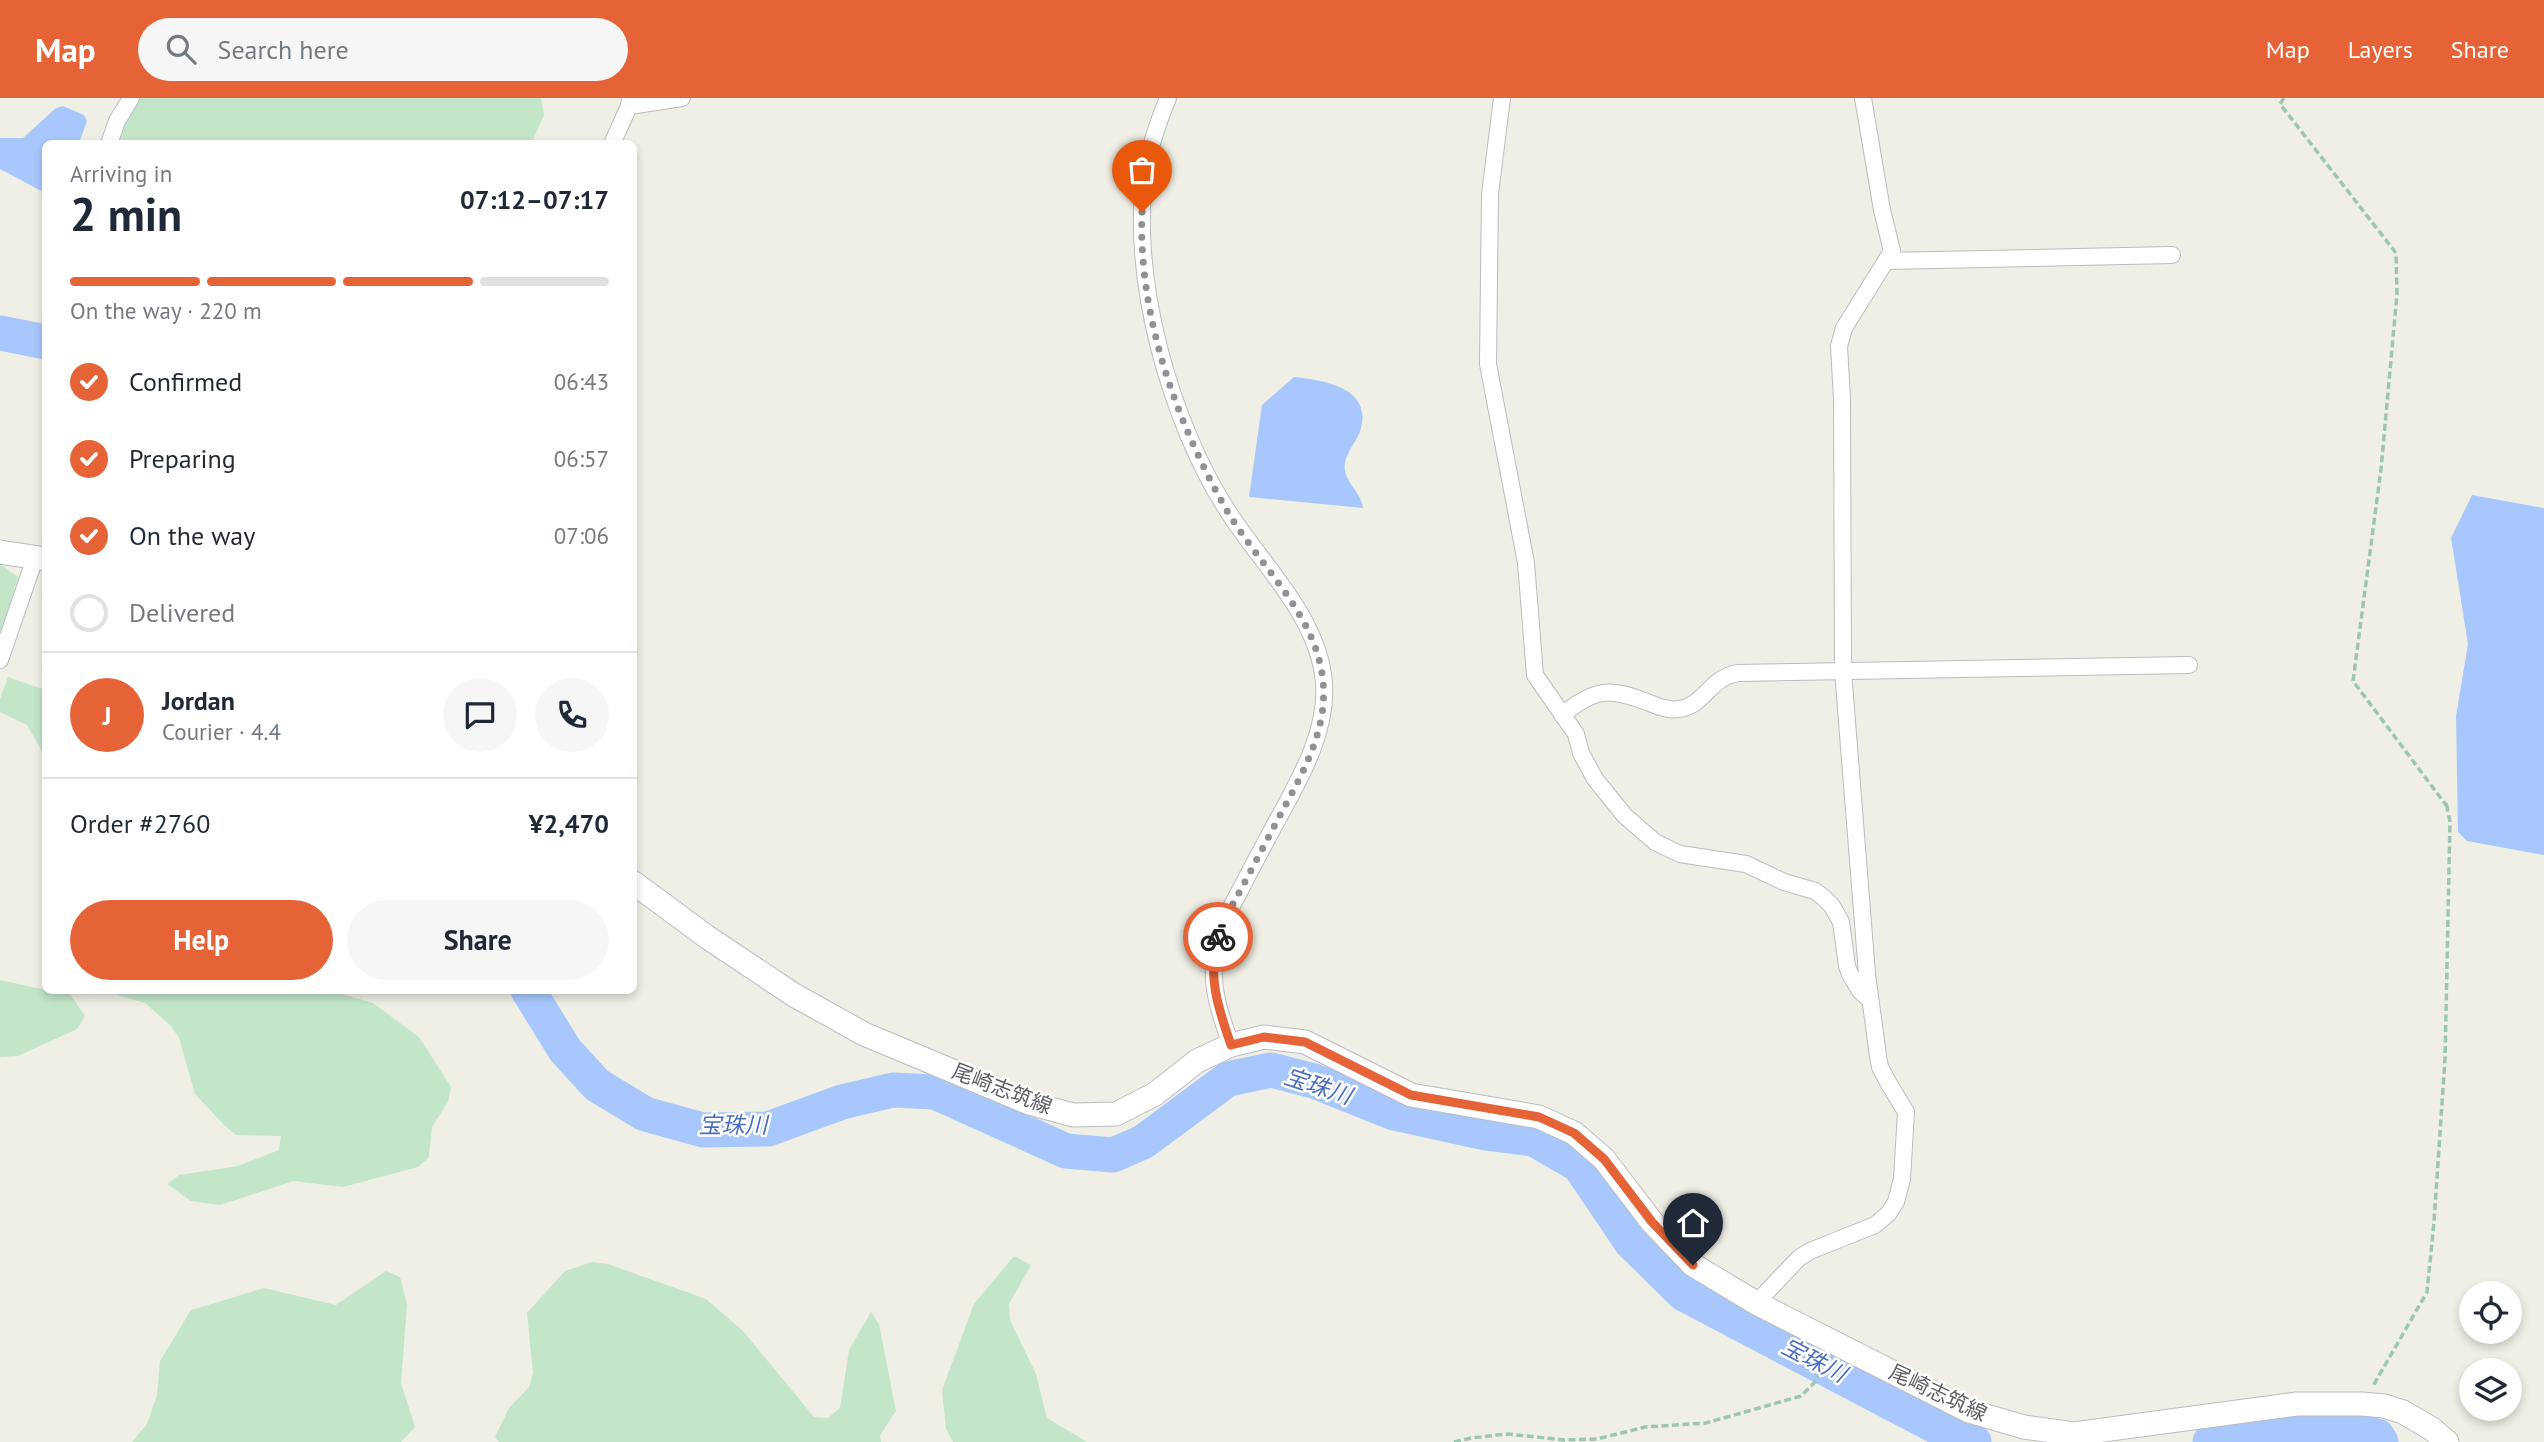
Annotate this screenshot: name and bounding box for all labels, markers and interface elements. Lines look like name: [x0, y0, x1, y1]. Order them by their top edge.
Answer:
search box: [138, 18, 628, 81]
text: Map: [35, 28, 96, 71]
icon: search: [162, 30, 200, 68]
text: Search here: [218, 33, 349, 66]
text: Map: [2266, 34, 2310, 65]
text: Layers: [2348, 34, 2413, 65]
text: Share: [2451, 34, 2509, 65]
pin: [1112, 140, 1172, 212]
icon: bag: [1123, 151, 1161, 189]
text: Arriving in: [70, 159, 172, 188]
text: 07:12–07:17: [460, 183, 609, 216]
text: 2 min: [70, 184, 182, 244]
text: On the way · 220 m: [70, 296, 262, 325]
icon: check: [70, 363, 108, 401]
text: Confirmed: [129, 365, 242, 398]
text: 06:43: [554, 367, 609, 396]
icon: check: [70, 440, 108, 478]
text: Preparing: [129, 442, 236, 475]
text: 06:57: [554, 444, 609, 473]
icon: check: [70, 517, 108, 555]
text: On the way: [129, 519, 255, 552]
text: 07:06: [554, 521, 609, 550]
text: Delivered: [129, 596, 235, 629]
button: chat: [443, 678, 517, 752]
button: phone: [535, 678, 609, 752]
text: Jordan: [162, 684, 235, 717]
text: J: [103, 699, 111, 732]
text: Courier · 4.4: [162, 717, 281, 746]
text: Order #2760: [70, 807, 210, 840]
text: ¥2,470: [529, 807, 609, 840]
button: Help: [70, 900, 333, 980]
button: Share: [347, 900, 609, 980]
courier: [1183, 902, 1253, 972]
icon: bike: [1199, 918, 1237, 956]
street label: 尾崎志筑線: [948, 1057, 1056, 1120]
water label: 宝珠川: [1281, 1061, 1358, 1111]
water label: 宝珠川: [699, 1110, 771, 1139]
pin: [1663, 1193, 1723, 1265]
icon: home: [1674, 1204, 1712, 1242]
map controls: [2459, 1281, 2522, 1421]
button: locate: [2459, 1281, 2522, 1344]
water label: 宝珠川: [1777, 1331, 1854, 1389]
street label: 尾崎志筑線: [1885, 1358, 1991, 1427]
button: layers: [2459, 1358, 2522, 1421]

